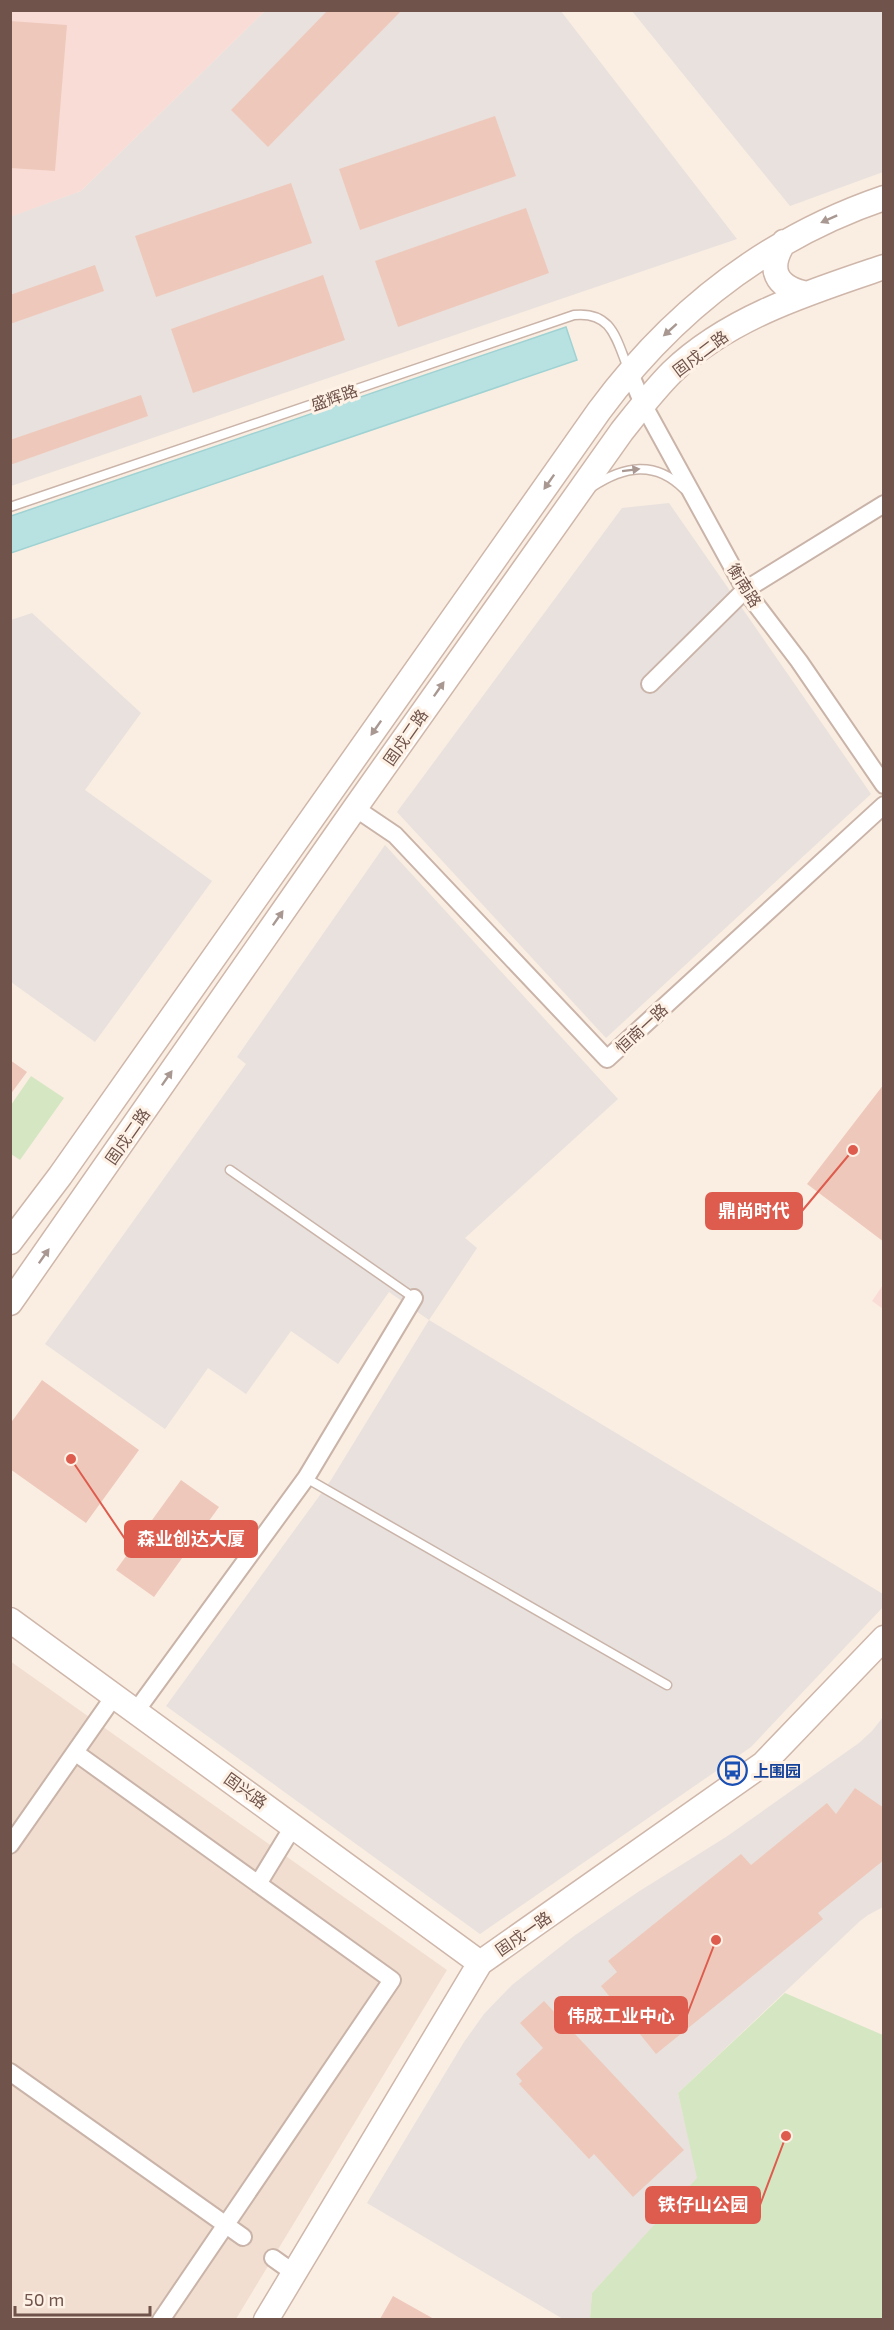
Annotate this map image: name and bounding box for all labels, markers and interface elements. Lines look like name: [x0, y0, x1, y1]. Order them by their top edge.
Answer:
one-way arrow: [819, 214, 837, 224]
one-way arrow: [663, 323, 678, 336]
street label: 固戍二路: [669, 326, 731, 380]
street label: 盛辉路: [308, 380, 360, 414]
one-way arrow: [622, 465, 641, 475]
one-way arrow: [543, 474, 555, 490]
street label: 衡南路: [724, 560, 766, 610]
one-way arrow: [433, 682, 445, 698]
street label: 固戍二路: [379, 705, 431, 769]
one-way arrow: [370, 719, 382, 735]
one-way arrow: [272, 910, 283, 926]
street label: 恒南一路: [611, 999, 671, 1057]
one-way arrow: [161, 1070, 172, 1086]
street label: 固戍二路: [101, 1104, 153, 1168]
callout: 鼎尚时代: [706, 1193, 802, 1229]
text: 鼎尚时代: [718, 1199, 790, 1221]
one-way arrow: [38, 1248, 50, 1264]
callout: 森业创达大厦: [125, 1521, 257, 1557]
text: 森业创达大厦: [137, 1527, 245, 1549]
bus stop icon: 上围园: [716, 1754, 748, 1786]
place label: 上围园: [753, 1761, 801, 1780]
street label: 固兴路: [221, 1768, 271, 1812]
street label: 固戍一路: [491, 1907, 555, 1959]
callout: 伟成工业中心: [555, 1997, 687, 2033]
text: 伟成工业中心: [567, 2004, 675, 2026]
callout: 铁仔山公园: [646, 2187, 760, 2223]
text: 铁仔山公园: [658, 2193, 748, 2215]
scale bar: [15, 2279, 150, 2317]
text: 50 m: [24, 2288, 64, 2310]

